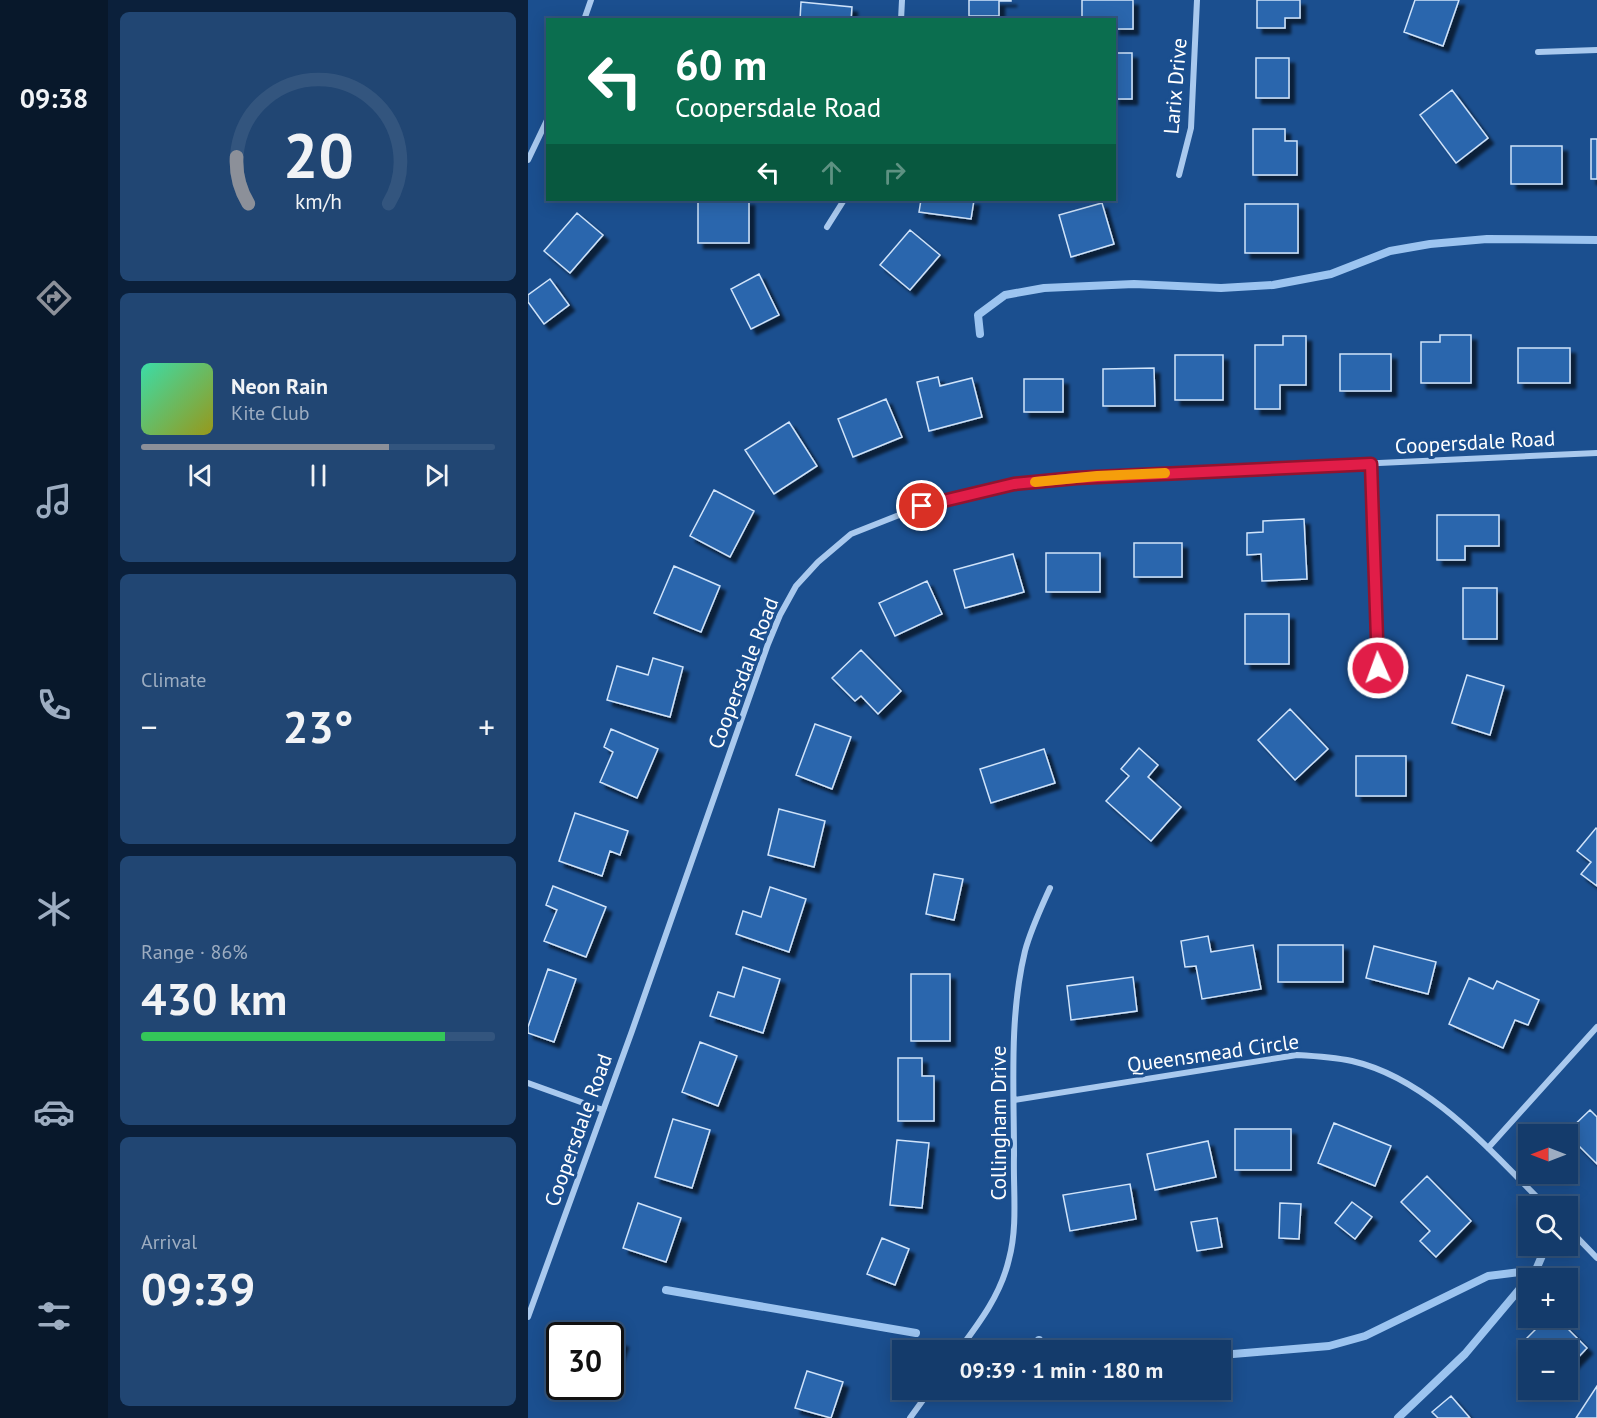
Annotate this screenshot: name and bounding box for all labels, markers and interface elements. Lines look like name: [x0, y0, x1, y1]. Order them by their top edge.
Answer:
text: 60 m: [675, 37, 767, 92]
street label: Larix Drive: [1157, 37, 1193, 135]
icon: left: [576, 42, 654, 120]
text: 09:38: [20, 81, 88, 115]
text: Coopersdale Road: [675, 90, 881, 124]
text: 20: [283, 114, 353, 195]
icon: left: [752, 156, 785, 189]
icon: ahead: [815, 156, 848, 189]
icon: right: [878, 156, 911, 189]
text: km/h: [294, 187, 341, 215]
icon: directions: [33, 277, 75, 319]
text: Neon Rain: [231, 372, 328, 400]
text: Kite Club: [231, 400, 309, 426]
street label: Coopersdale Road: [1394, 424, 1556, 460]
icon: previous: [184, 459, 217, 492]
icon: pause: [302, 459, 335, 492]
icon: next: [420, 459, 453, 492]
icon: music: [33, 480, 75, 522]
pin: [896, 480, 947, 531]
icon: arrive: [905, 489, 938, 522]
street label: Coopersdale Road: [702, 593, 784, 753]
position arrow: [1346, 636, 1410, 700]
text: Climate: [141, 667, 207, 693]
icon: phone: [33, 684, 75, 726]
text: 23°: [283, 697, 353, 755]
text: −: [141, 705, 158, 748]
text: +: [478, 705, 495, 748]
icon: climate: [33, 888, 75, 930]
text: Range · 86%: [141, 939, 248, 965]
text: 430 km: [141, 969, 287, 1027]
street label: Queensmead Circle: [1125, 1028, 1301, 1078]
street label: Collingham Drive: [985, 1046, 1012, 1200]
street label: Coopersdale Road: [538, 1050, 618, 1210]
icon: car: [33, 1091, 75, 1133]
north arrow: [1518, 1124, 1578, 1184]
map controls: [1518, 1124, 1578, 1400]
button: search: [1518, 1196, 1578, 1256]
text: Arrival: [141, 1229, 197, 1255]
text: 09:39: [141, 1259, 255, 1317]
button: +: [1518, 1268, 1578, 1328]
icon: filters: [33, 1295, 75, 1337]
speed limit sign: 30: [546, 1322, 624, 1400]
button: −: [1518, 1340, 1578, 1400]
text: 09:39 · 1 min · 180 m: [960, 1356, 1163, 1384]

